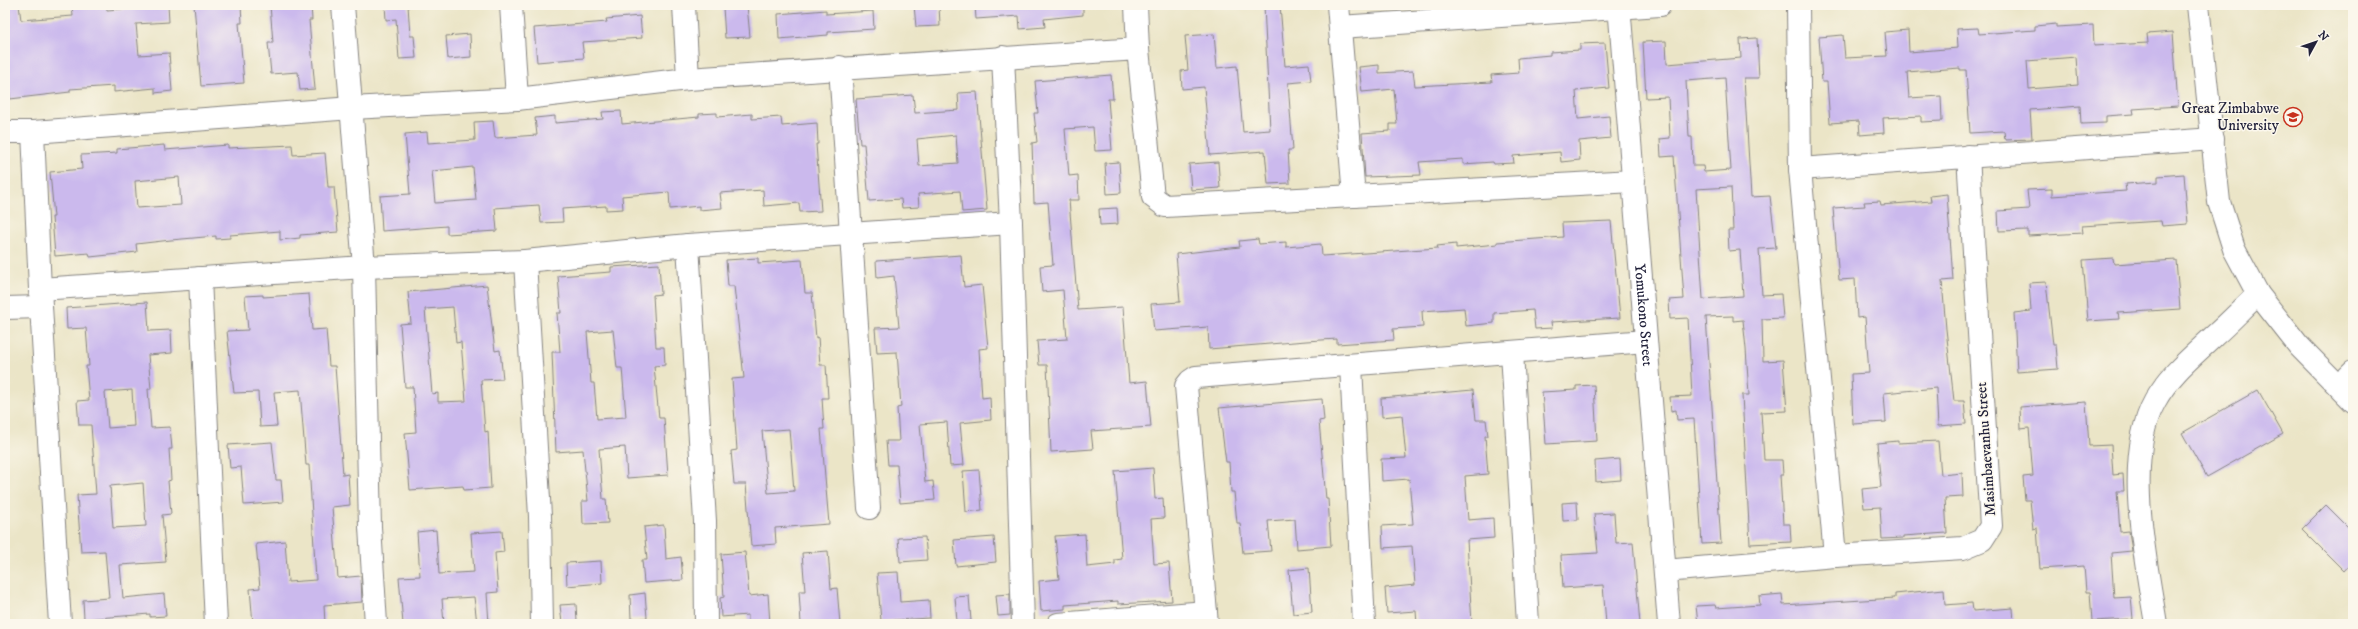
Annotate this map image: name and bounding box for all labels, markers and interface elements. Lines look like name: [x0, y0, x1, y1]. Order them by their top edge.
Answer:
north arrow: [2296, 22, 2336, 62]
text: N: [2315, 28, 2331, 44]
place label: Great Zimbabwe University: [2181, 99, 2280, 135]
school or university icon: Great Zimbabwe University: [2282, 106, 2304, 128]
street label: Yomukono Street: [1630, 263, 1658, 367]
street label: Masimbaevanhu Street: [1972, 381, 2000, 517]

